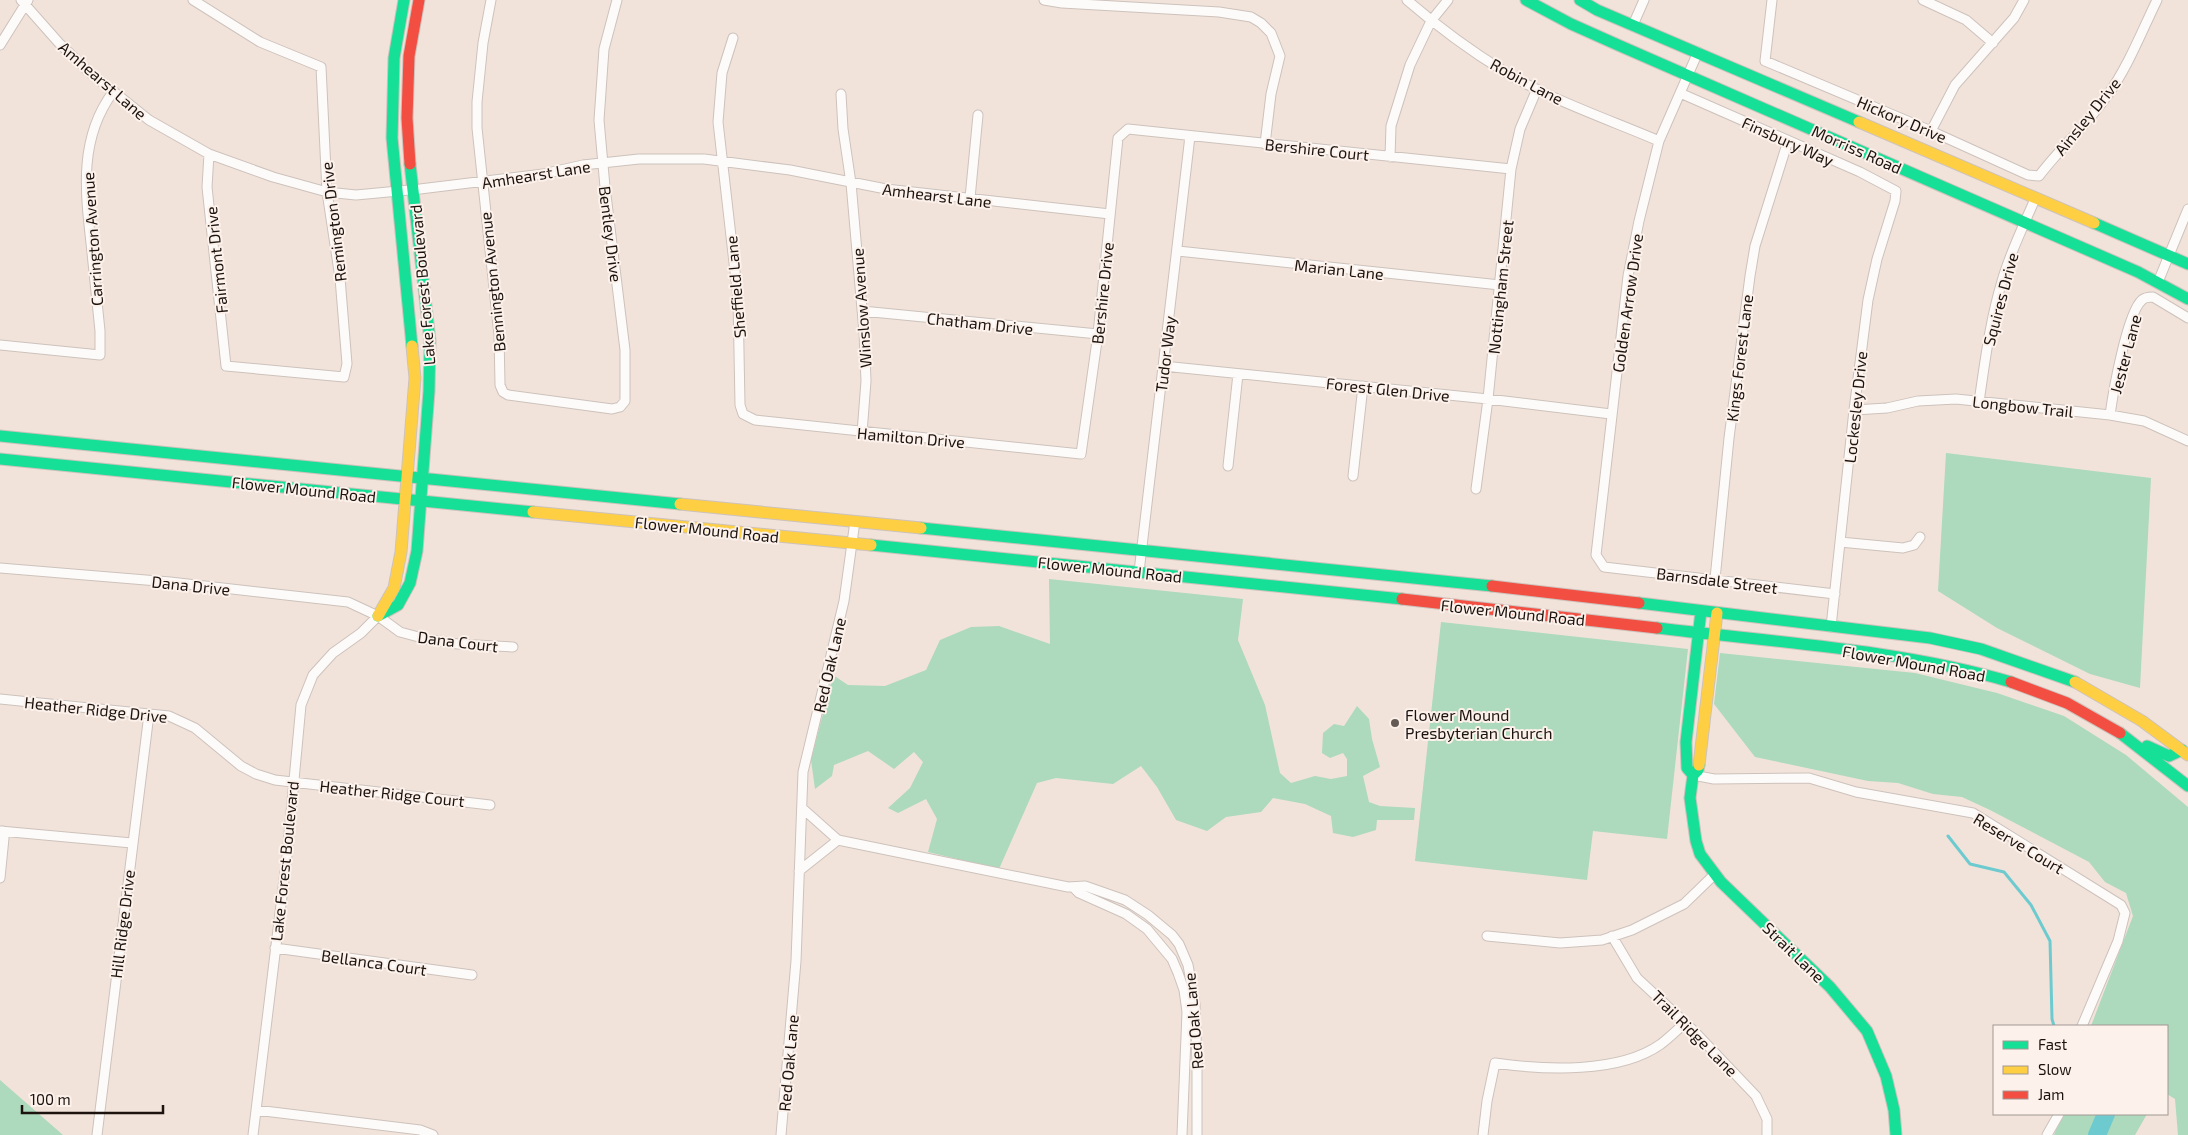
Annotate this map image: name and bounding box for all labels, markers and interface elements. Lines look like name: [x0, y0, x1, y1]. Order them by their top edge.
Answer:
street label: Amhearst Lane: [55, 37, 151, 123]
street label: Robin Lane: [1487, 54, 1567, 108]
street label: Ainsley Drive: [2050, 73, 2124, 159]
street label: Hickory Drive: [1854, 92, 1950, 146]
street label: Finsbury Way: [1739, 112, 1837, 170]
street label: Morriss Road: [1809, 121, 1905, 177]
street label: Bershire Court: [1264, 134, 1370, 164]
street label: Amhearst Lane: [480, 156, 592, 192]
street label: Remington Drive: [316, 161, 350, 283]
street label: Carrington Avenue: [78, 171, 106, 307]
street label: Amhearst Lane: [881, 179, 993, 211]
street label: Bentley Drive: [596, 185, 626, 283]
street label: Lake Forest Boulevard: [406, 204, 438, 366]
street label: Fairmont Drive: [201, 206, 231, 314]
street label: Bennington Avenue: [475, 211, 509, 353]
street label: Nottingham Street: [1484, 219, 1516, 355]
street label: Golden Arrow Drive: [1608, 232, 1646, 374]
street label: Sheffield Lane: [721, 235, 749, 339]
street label: Bershire Drive: [1087, 241, 1117, 345]
street label: Winslow Avenue: [847, 247, 875, 369]
street label: Squires Drive: [1978, 250, 2022, 348]
street label: Marian Lane: [1293, 255, 1385, 283]
street label: Kings Forest Lane: [1722, 293, 1756, 423]
street label: Chatham Drive: [926, 308, 1034, 338]
street label: Jester Lane: [2105, 312, 2145, 396]
street label: Tudor Way: [1151, 314, 1179, 393]
street label: Lockesley Drive: [1840, 350, 1870, 464]
street label: Forest Glen Drive: [1325, 373, 1451, 405]
street label: Longbow Trail: [1972, 391, 2075, 421]
street label: Hamilton Drive: [856, 423, 966, 451]
street label: Flower Mound Road: [231, 472, 377, 506]
street label: Flower Mound Road: [634, 512, 780, 546]
street label: Flower Mound Road: [1037, 552, 1183, 586]
street label: Barnsdale Street: [1655, 563, 1779, 597]
street label: Dana Drive: [151, 571, 231, 599]
street label: Flower Mound Road: [1440, 595, 1586, 629]
street label: Red Oak Lane: [809, 616, 849, 714]
street label: Dana Court: [417, 627, 499, 655]
street label: Flower Mound Road: [1841, 641, 1987, 685]
street label: Heather Ridge Drive: [24, 692, 168, 726]
place label: Flower Mound Presbyterian Church: [1405, 705, 1552, 742]
marker: Flower Mound Presbyterian Church: [1389, 717, 1401, 729]
street label: Heather Ridge Court: [319, 776, 465, 810]
street label: Lake Forest Boulevard: [266, 780, 302, 942]
street label: Reserve Court: [1970, 809, 2068, 877]
street label: Hill Ridge Drive: [106, 869, 138, 979]
street label: Strait Lane: [1759, 918, 1829, 986]
street label: Bellanca Court: [320, 945, 428, 979]
street label: Red Oak Lane: [1179, 972, 1207, 1070]
street label: Trail Ridge Lane: [1648, 986, 1742, 1080]
street label: Red Oak Lane: [774, 1014, 802, 1112]
legend: [1993, 1025, 2168, 1115]
text: Fast: [2038, 1035, 2068, 1053]
text: Slow: [2038, 1060, 2072, 1078]
scale bar: [22, 1082, 164, 1114]
text: Jam: [2038, 1085, 2064, 1103]
text: 100 m: [30, 1090, 71, 1108]

